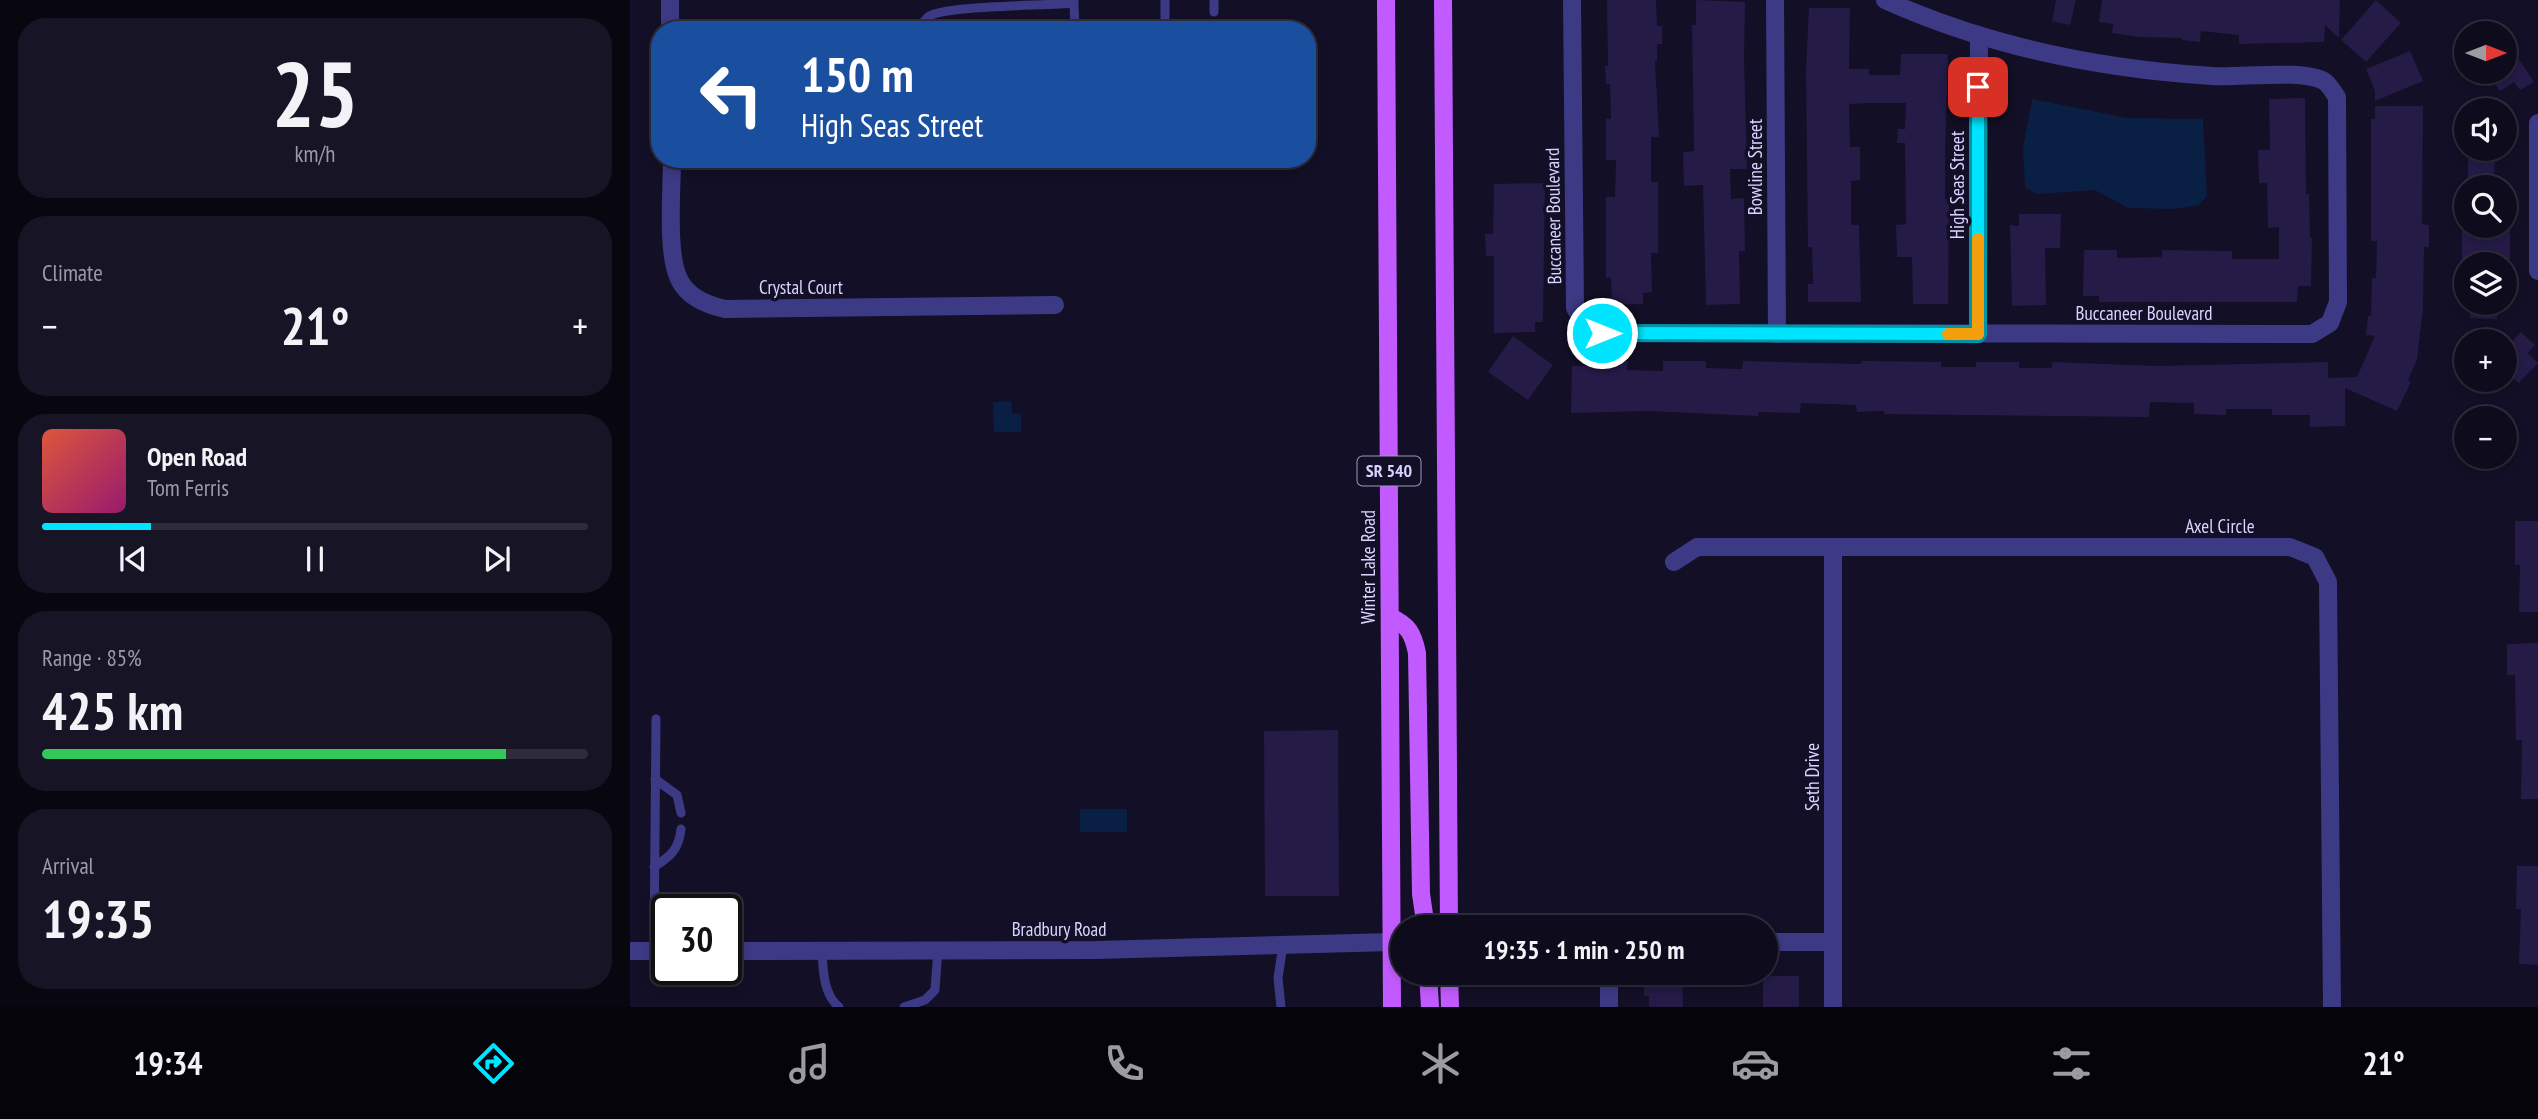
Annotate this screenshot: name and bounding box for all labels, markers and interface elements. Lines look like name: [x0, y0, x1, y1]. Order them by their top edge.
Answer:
north arrow: [2454, 21, 2516, 84]
map controls: [2454, 21, 2517, 469]
text: 25: [272, 34, 359, 152]
text: 150 m: [801, 42, 914, 106]
icon: left: [686, 49, 777, 140]
pin: [1948, 57, 2008, 117]
icon: arrive: [1959, 68, 1997, 106]
button: sound: [2454, 98, 2517, 161]
text: High Seas Street: [801, 104, 983, 146]
street label: Bowline Street: [1743, 118, 1767, 215]
street label: High Seas Street: [1945, 130, 1969, 239]
text: km/h: [295, 139, 335, 168]
street label: Buccaneer Boulevard: [1540, 147, 1566, 285]
button: search: [2454, 175, 2517, 238]
button: layers: [2454, 252, 2517, 315]
text: Climate: [42, 258, 103, 287]
street label: Crystal Court: [759, 275, 844, 299]
text: 21°: [281, 292, 349, 359]
position arrow: [1565, 296, 1639, 370]
text: −: [42, 301, 58, 350]
text: +: [572, 301, 588, 350]
street label: Buccaneer Boulevard: [2076, 301, 2212, 325]
button: +: [2454, 329, 2517, 392]
button: −: [2454, 406, 2517, 469]
text: Open Road: [147, 440, 247, 473]
road number: SR 540: [1358, 457, 1420, 486]
text: Tom Ferris: [147, 473, 229, 502]
street label: Winter Lake Road: [1356, 510, 1380, 624]
street label: Axel Circle: [2185, 514, 2255, 538]
icon: previous: [114, 540, 152, 578]
icon: pause: [296, 540, 334, 578]
icon: next: [478, 540, 516, 578]
text: Range · 85%: [42, 643, 142, 672]
text: 425 km: [42, 677, 183, 744]
street label: Seth Drive: [1800, 743, 1824, 811]
text: Arrival: [42, 851, 94, 880]
text: 19:35: [42, 885, 154, 952]
speed limit sign: 30: [651, 894, 742, 985]
street label: Bradbury Road: [1012, 917, 1106, 941]
text: 19:35 · 1 min · 250 m: [1484, 933, 1684, 966]
icon: directions: [469, 1039, 518, 1088]
icon: music: [785, 1039, 834, 1088]
icon: phone: [1100, 1039, 1149, 1088]
icon: climate: [1416, 1039, 1465, 1088]
icon: car: [1731, 1039, 1780, 1088]
icon: filters: [2047, 1039, 2096, 1088]
text: 19:34: [133, 1042, 203, 1084]
text: 21°: [2362, 1042, 2405, 1084]

